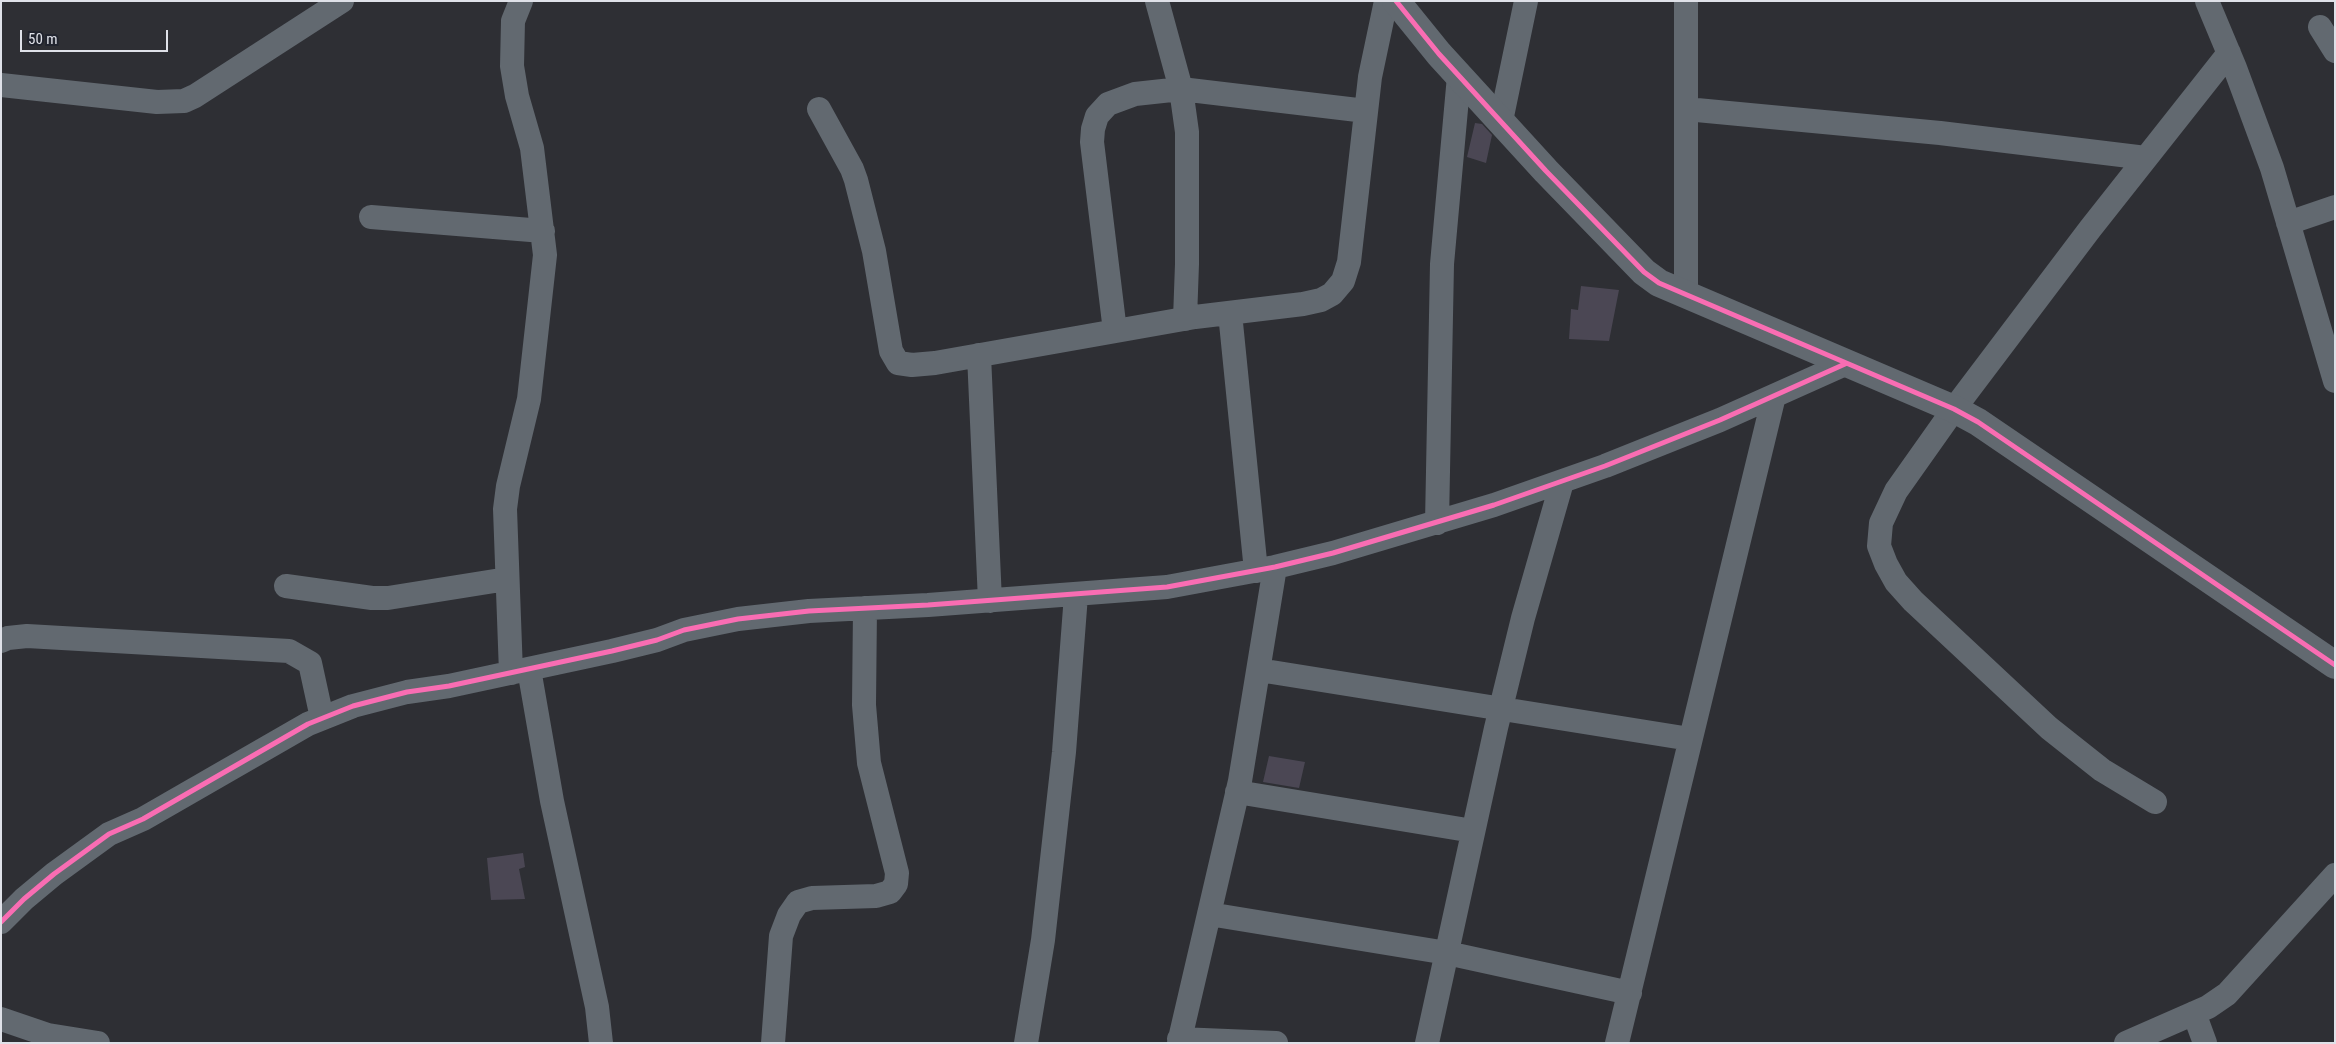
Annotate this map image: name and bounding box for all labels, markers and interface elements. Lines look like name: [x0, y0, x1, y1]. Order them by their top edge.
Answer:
scale bar: [22, 20, 170, 52]
text: 50 m: [28, 30, 58, 48]

